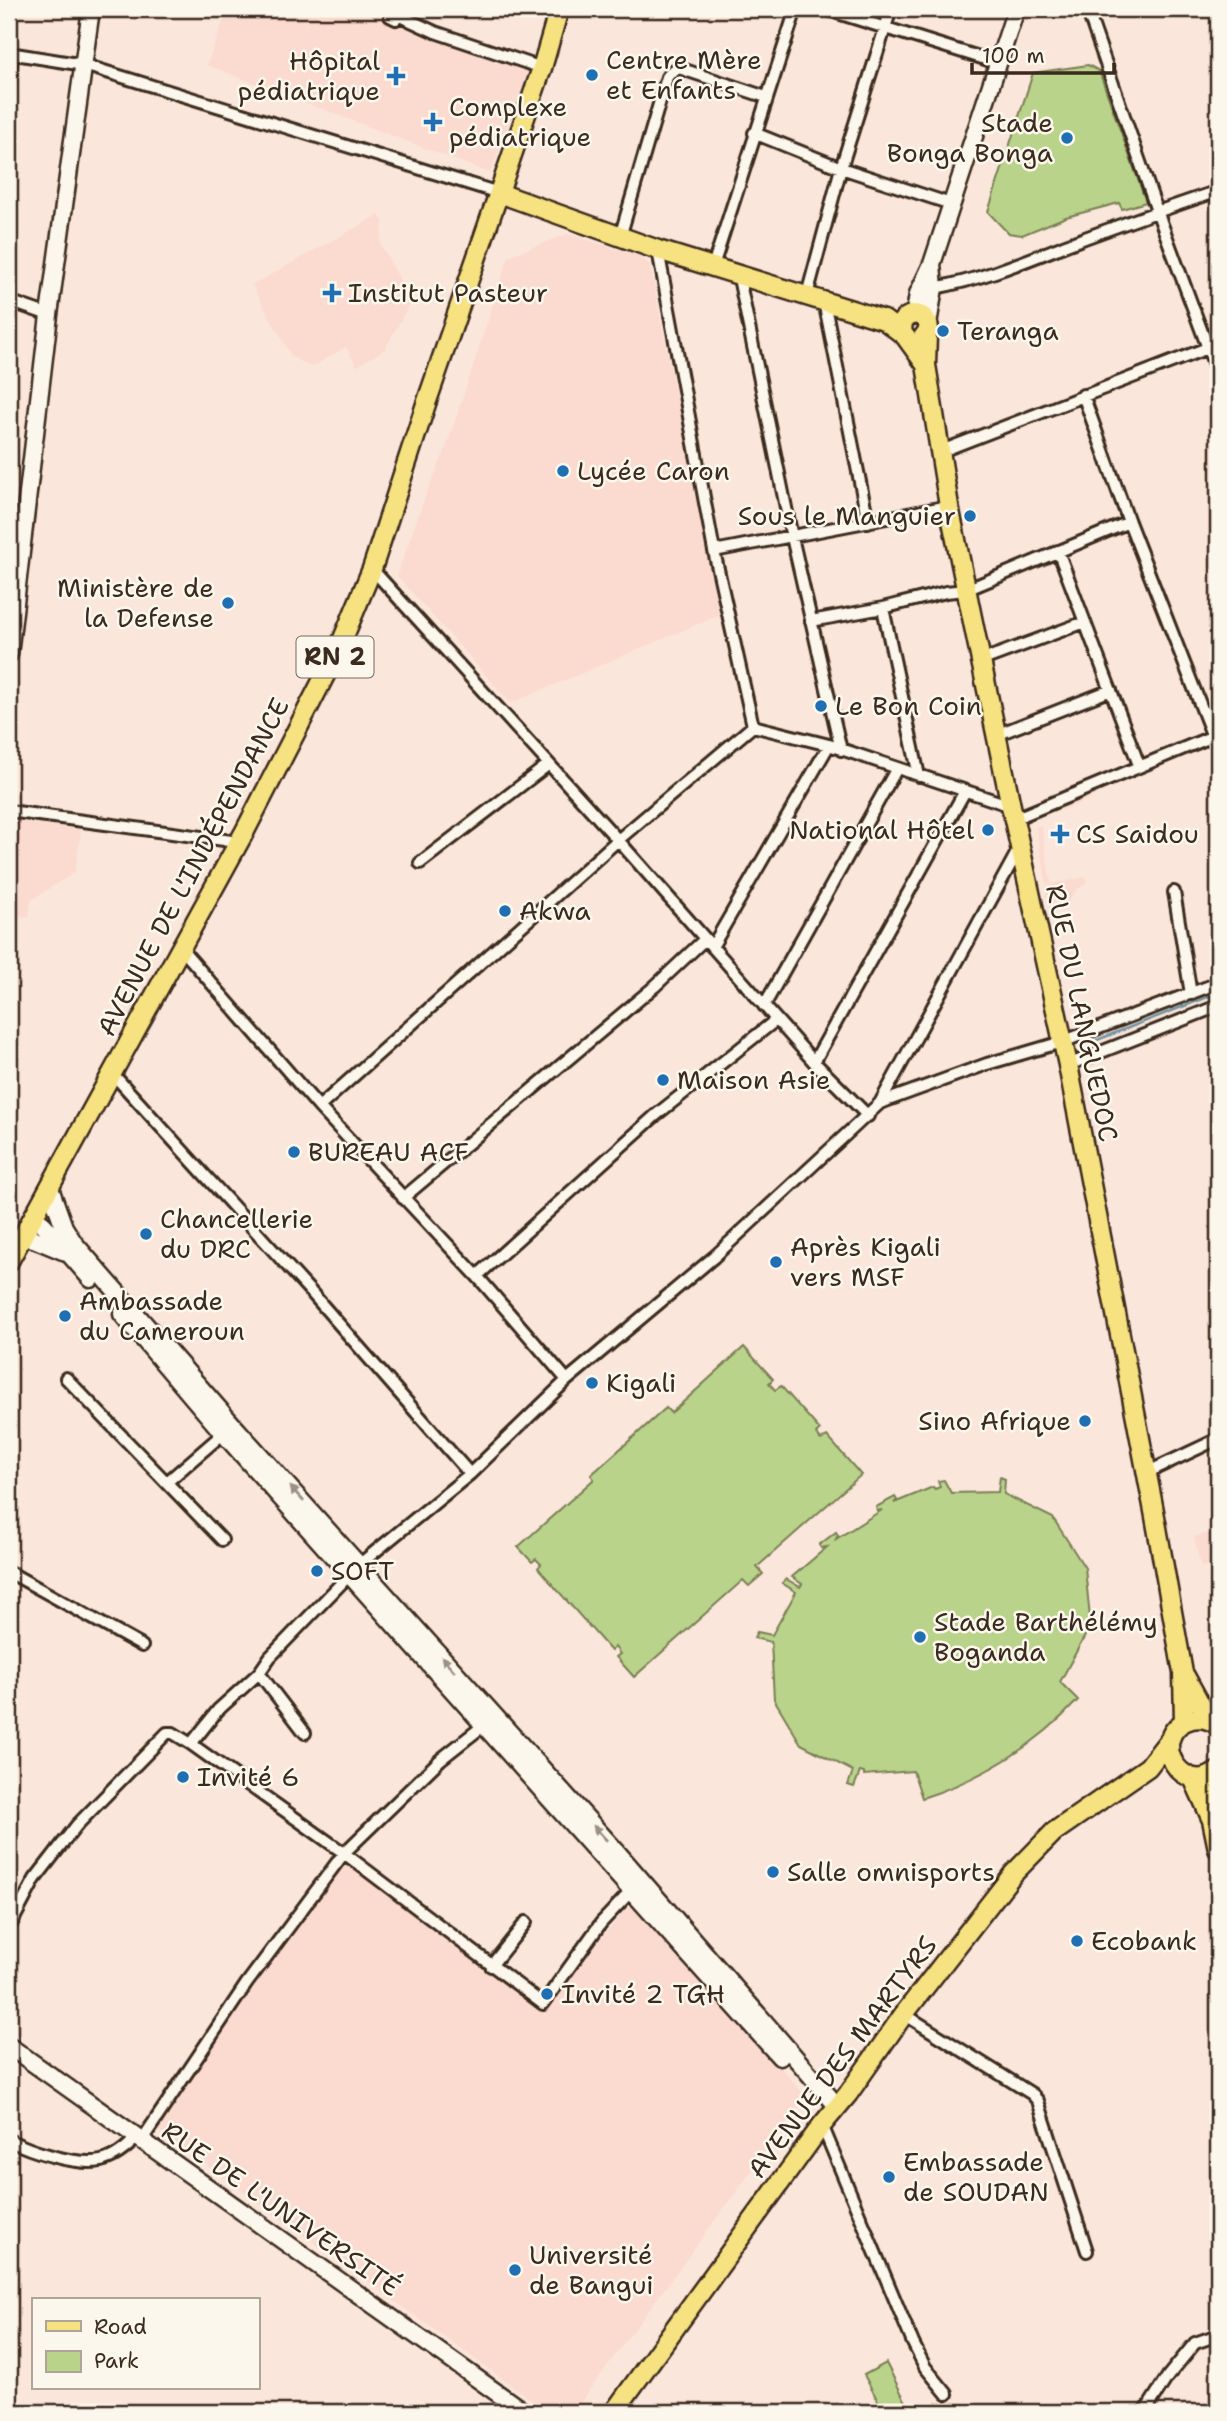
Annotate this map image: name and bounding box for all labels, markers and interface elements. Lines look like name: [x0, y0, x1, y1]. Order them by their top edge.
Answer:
scale bar: [972, 32, 1113, 76]
place label: Centre Mère et Enfants: [606, 42, 762, 107]
text: 100 m: [982, 42, 1045, 70]
place label: Hôpital pédiatrique: [238, 43, 380, 108]
marker: Hôpital pédiatrique: [386, 66, 406, 86]
marker: Centre Mère et Enfants: [584, 67, 600, 83]
place label: Complexe pédiatrique: [449, 89, 591, 154]
place label: Stade Bonga Bonga: [887, 105, 1053, 170]
marker: Complexe pédiatrique: [423, 112, 443, 132]
marker: Stade Bonga Bonga: [1059, 130, 1075, 146]
place label: Institut Pasteur: [348, 275, 548, 310]
marker: Institut Pasteur: [322, 283, 342, 303]
place label: Teranga: [957, 313, 1059, 348]
marker: Teranga: [935, 323, 951, 339]
place label: Lycée Caron: [577, 453, 730, 488]
marker: Lycée Caron: [555, 463, 571, 479]
place label: Sous le Manguier: [738, 498, 956, 533]
marker: Sous le Manguier: [962, 508, 978, 524]
place label: Ministère de la Defense: [57, 570, 214, 635]
marker: Ministère de la Defense: [220, 595, 236, 611]
road number: RN 2: [296, 636, 374, 678]
place label: Le Bon Coin: [835, 688, 982, 723]
street label: AVENUE DE L'INDÉPENDANCE: [88, 692, 297, 1042]
marker: Le Bon Coin: [813, 698, 829, 714]
place label: National Hôtel: [789, 812, 974, 847]
place label: CS Saidou: [1076, 816, 1199, 851]
marker: National Hôtel: [980, 822, 996, 838]
marker: CS Saidou: [1050, 824, 1070, 844]
street label: RUE DU LANGUEDOC: [1038, 881, 1127, 1145]
place label: Akwa: [519, 893, 591, 928]
marker: Akwa: [497, 903, 513, 919]
place label: Maison Asie: [677, 1062, 830, 1097]
marker: Maison Asie: [655, 1072, 671, 1088]
place label: BUREAU ACF: [308, 1134, 469, 1169]
marker: BUREAU ACF: [286, 1144, 302, 1160]
place label: Chancellerie du DRC: [160, 1201, 313, 1266]
marker: Chancellerie du DRC: [138, 1226, 154, 1242]
place label: Après Kigali vers MSF: [790, 1229, 941, 1294]
marker: Après Kigali vers MSF: [768, 1254, 784, 1270]
place label: Ambassade du Cameroun: [79, 1283, 245, 1348]
marker: Ambassade du Cameroun: [57, 1308, 73, 1324]
place label: Kigali: [606, 1365, 676, 1400]
marker: Kigali: [584, 1375, 600, 1391]
place label: Sino Afrique: [918, 1403, 1071, 1438]
marker: Sino Afrique: [1077, 1413, 1093, 1429]
one-way arrow: [289, 1486, 305, 1503]
place label: SOFT: [331, 1553, 394, 1588]
marker: SOFT: [309, 1563, 325, 1579]
place label: Stade Barthélémy Boganda: [934, 1604, 1158, 1669]
marker: Stade Barthélémy Boganda: [912, 1629, 928, 1645]
one-way arrow: [441, 1656, 456, 1673]
place label: Invité 6: [197, 1759, 300, 1794]
marker: Invité 6: [175, 1769, 191, 1785]
one-way arrow: [593, 1825, 608, 1842]
place label: Salle omnisports: [787, 1854, 995, 1889]
marker: Salle omnisports: [765, 1864, 781, 1880]
place label: Ecobank: [1091, 1923, 1197, 1958]
street label: AVENUE DES MARTYRS: [739, 1928, 944, 2185]
marker: Ecobank: [1069, 1933, 1085, 1949]
place label: Invité 2 TGH: [561, 1976, 725, 2011]
marker: Invité 2 TGH: [539, 1986, 555, 2002]
street label: RUE DE L'UNIVERSITÉ: [155, 2113, 407, 2304]
place label: Embassade de SOUDAN: [903, 2144, 1049, 2209]
marker: Embassade de SOUDAN: [881, 2169, 897, 2185]
place label: Université de Bangui: [529, 2237, 654, 2302]
marker: Université de Bangui: [507, 2262, 523, 2278]
legend: [32, 2298, 259, 2390]
text: Road: [94, 2313, 147, 2341]
text: Park: [94, 2347, 139, 2375]

